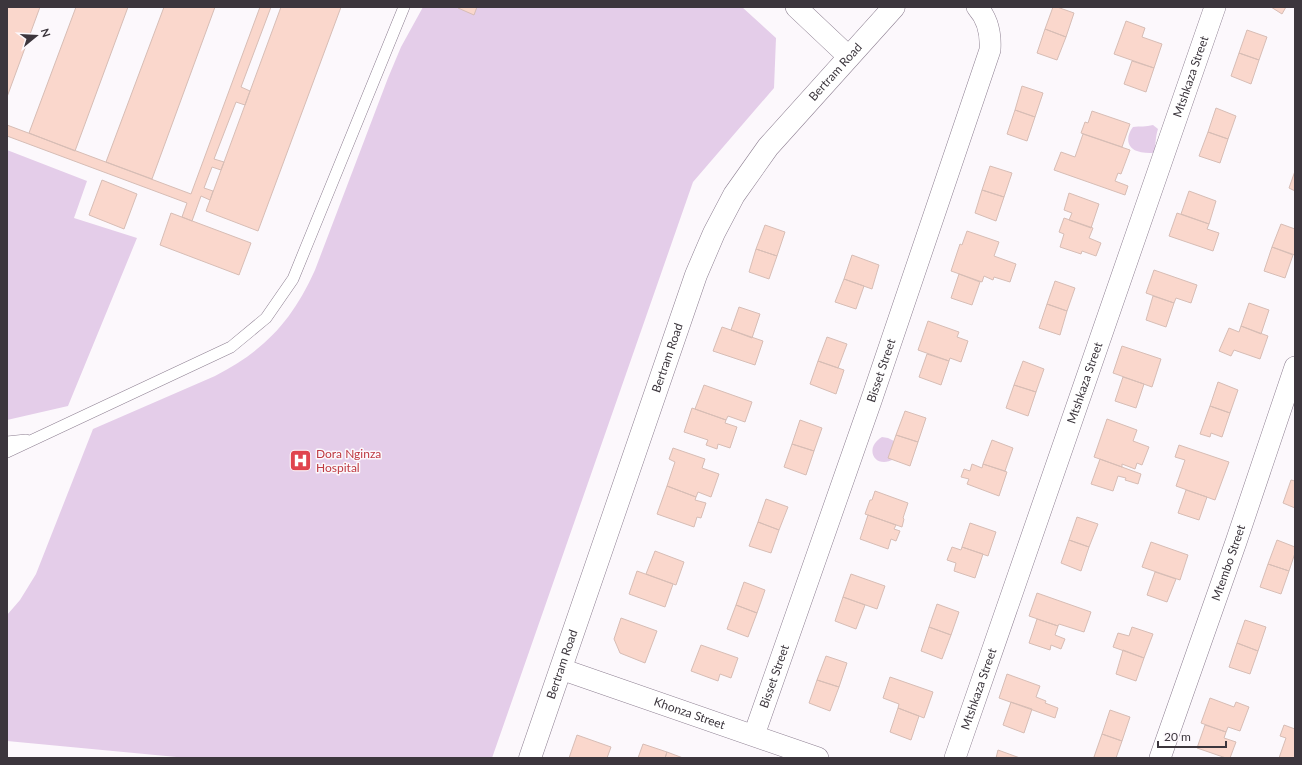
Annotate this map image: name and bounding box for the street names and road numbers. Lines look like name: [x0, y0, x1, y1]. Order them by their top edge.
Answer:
street label: Mtshkaza Street: [1169, 33, 1212, 119]
street label: Bertram Road: [805, 40, 865, 104]
street label: Bertram Road: [648, 321, 686, 395]
street label: Bisset Street: [863, 336, 899, 404]
street label: Mtshkaza Street: [1063, 339, 1106, 425]
street label: Mtembo Street: [1208, 522, 1249, 603]
street label: Bertram Road: [543, 627, 581, 701]
street label: Bisset Street: [756, 642, 792, 710]
street label: Mtshkaza Street: [957, 645, 1000, 732]
street label: Khonza Street: [652, 694, 728, 733]

